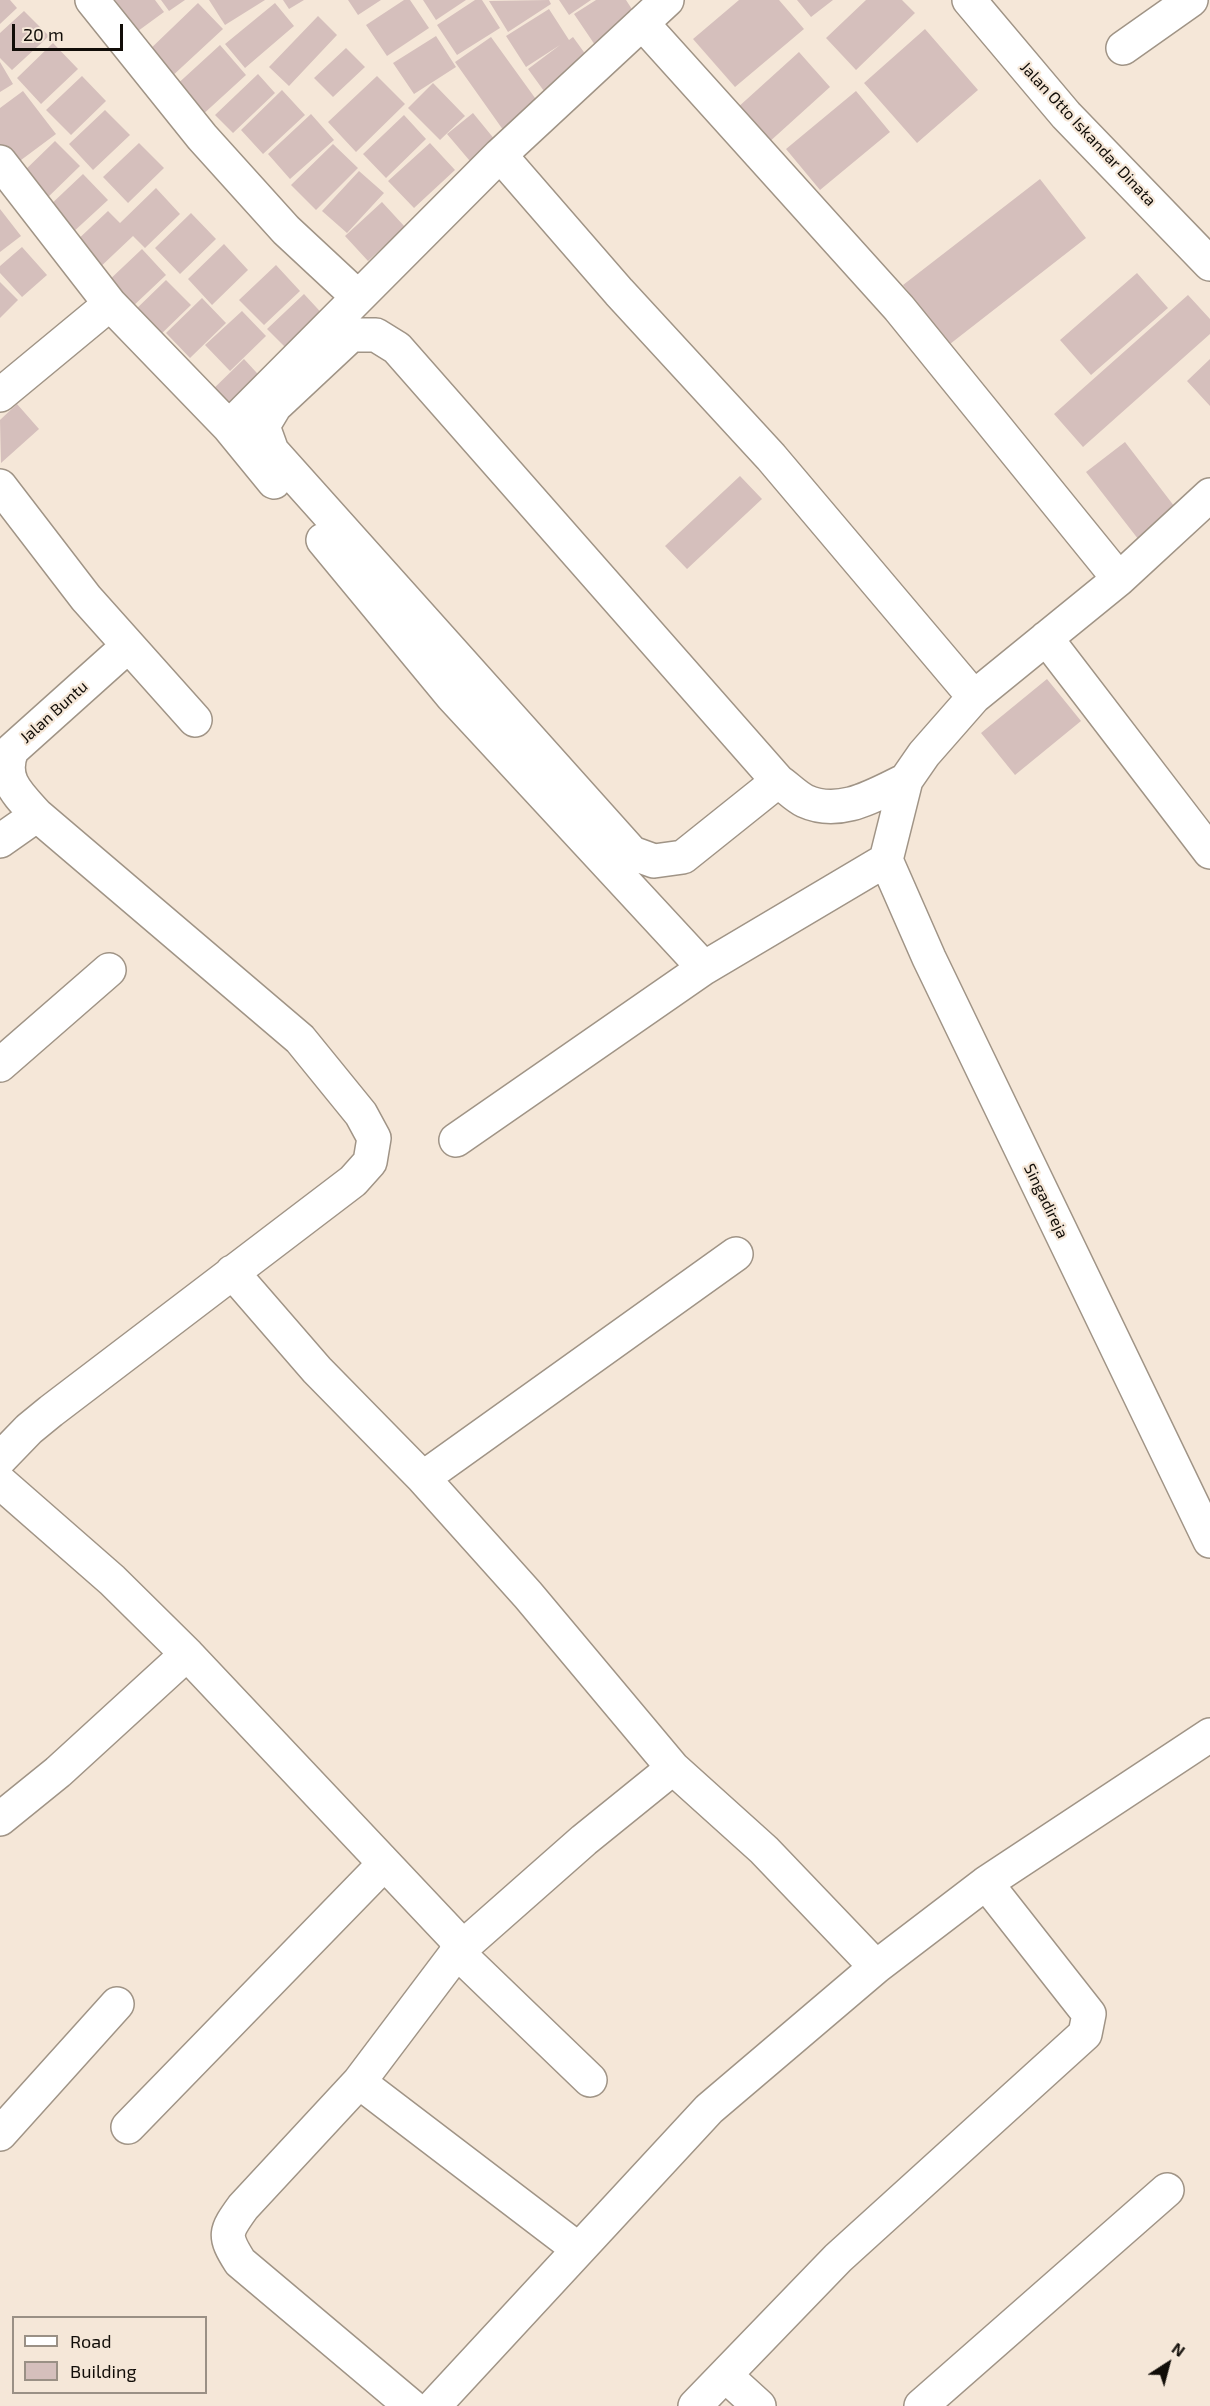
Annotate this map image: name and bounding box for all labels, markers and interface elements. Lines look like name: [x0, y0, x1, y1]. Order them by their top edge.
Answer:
scale bar: [15, 12, 126, 50]
text: 20 m: [23, 23, 64, 45]
street label: Jalan Otto Iskandar Dinata: [1016, 58, 1160, 210]
street label: Jalan Buntu: [16, 677, 92, 747]
street label: Singadireja: [1020, 1161, 1072, 1241]
legend: [12, 2316, 207, 2394]
text: Road: [70, 2330, 111, 2352]
north arrow: [1138, 2334, 1198, 2394]
text: N: [1169, 2338, 1189, 2360]
text: Building: [70, 2360, 137, 2382]

